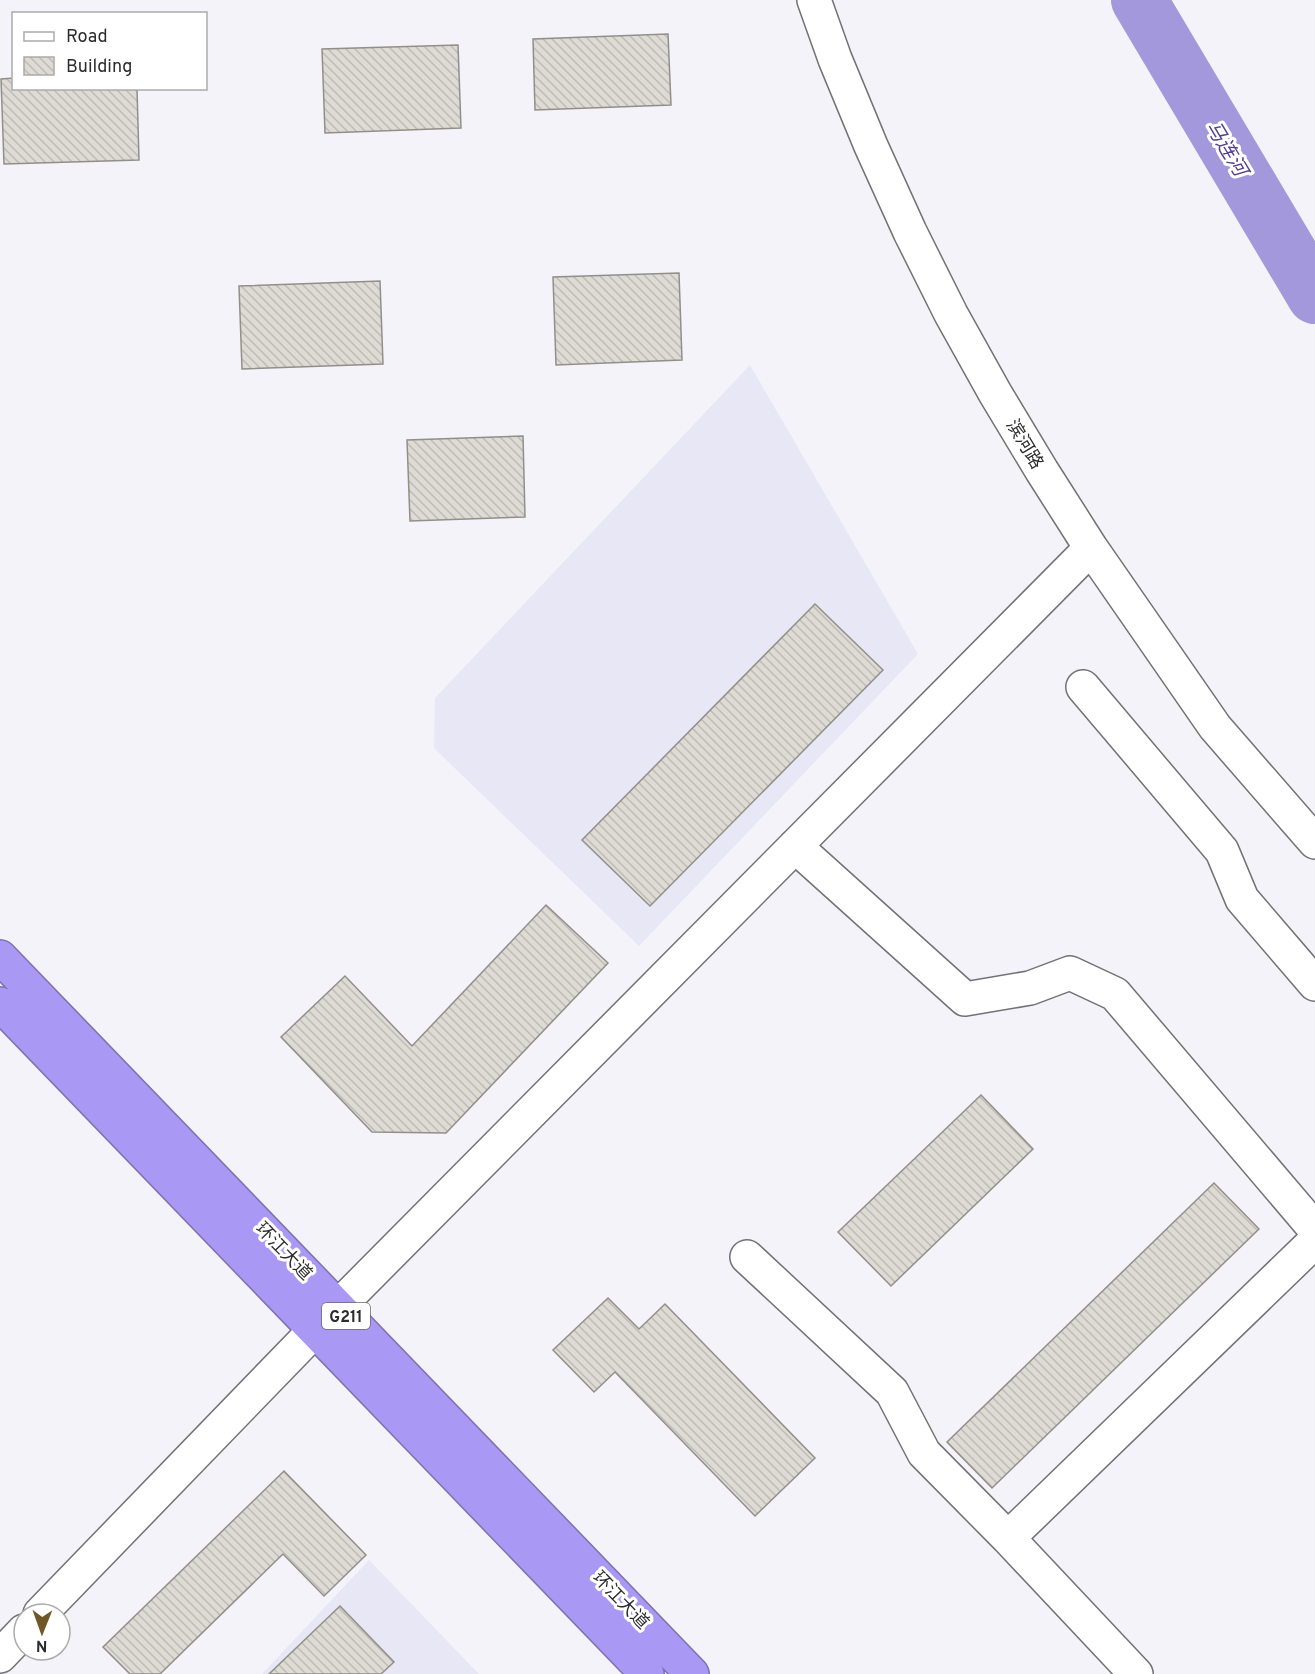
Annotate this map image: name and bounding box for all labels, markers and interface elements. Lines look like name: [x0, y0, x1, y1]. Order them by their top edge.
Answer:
legend: [12, 12, 207, 90]
text: Road: [66, 26, 108, 49]
text: Building: [66, 56, 132, 79]
water label: 马连河: [1199, 117, 1254, 185]
street label: 滨河路: [1000, 416, 1047, 474]
street label: 环江大道: [250, 1218, 316, 1286]
road number: G211: [322, 1303, 370, 1329]
street label: 环江大道: [587, 1567, 653, 1635]
north arrow: [12, 1602, 72, 1662]
text: N: [36, 1635, 48, 1655]

